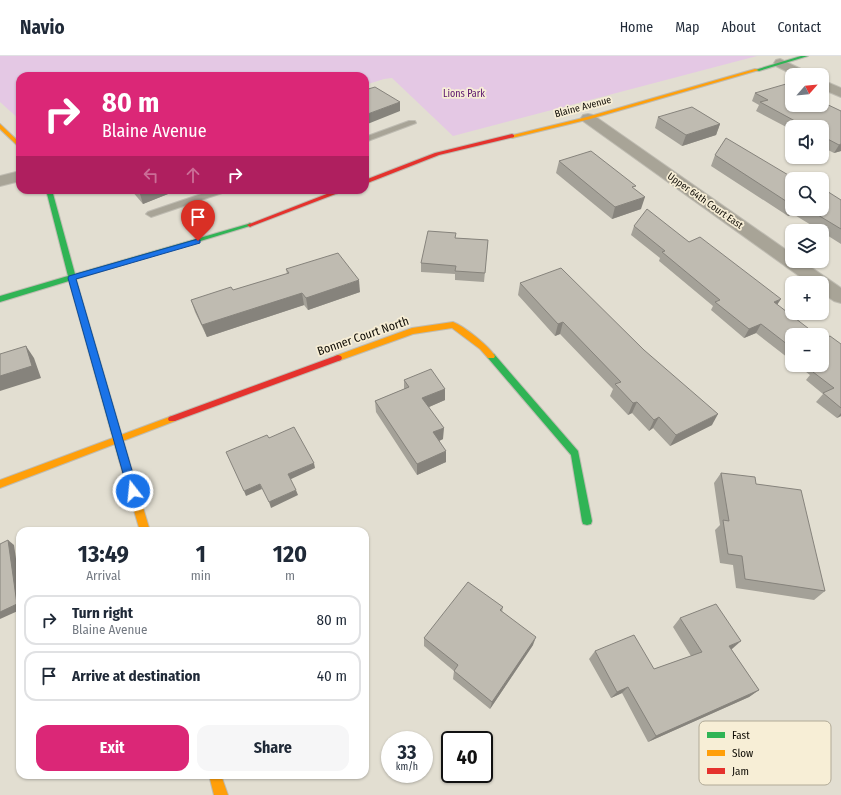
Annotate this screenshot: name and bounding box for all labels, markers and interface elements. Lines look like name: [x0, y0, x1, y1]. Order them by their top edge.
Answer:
text: Navio: [20, 16, 65, 39]
text: Home: [620, 19, 653, 36]
text: Map: [675, 19, 699, 36]
text: About: [721, 19, 756, 36]
text: Contact: [778, 19, 821, 36]
north arrow: [785, 68, 829, 112]
map controls: [785, 68, 829, 372]
text: 80 m: [102, 86, 159, 119]
icon: right: [36, 88, 88, 140]
park label: Lions Park: [443, 88, 485, 100]
street label: Blaine Avenue: [553, 94, 613, 120]
text: Blaine Avenue: [102, 120, 207, 142]
button: sound: [785, 120, 829, 164]
icon: left: [140, 164, 162, 186]
icon: ahead: [182, 164, 204, 186]
icon: right: [224, 164, 246, 186]
street label: Upper 64th Court East: [665, 170, 746, 232]
button: search: [785, 172, 829, 216]
pin: [181, 200, 215, 241]
icon: arrive: [187, 206, 209, 228]
button: layers: [785, 224, 829, 268]
button: +: [785, 276, 829, 320]
street label: Bonner Court North: [315, 314, 411, 358]
button: −: [785, 328, 829, 372]
position arrow: [112, 470, 154, 512]
text: 13:49: [78, 540, 129, 568]
text: 1: [196, 540, 206, 568]
text: 120: [273, 540, 307, 568]
text: Arrival: [86, 568, 121, 583]
text: min: [191, 568, 211, 583]
text: m: [285, 568, 295, 583]
text: Turn right: [72, 604, 133, 622]
icon: right: [38, 609, 60, 631]
text: 80 m: [317, 611, 347, 629]
text: Blaine Avenue: [72, 622, 148, 637]
icon: arrive: [38, 665, 60, 687]
text: Arrive at destination: [72, 667, 200, 685]
text: 40 m: [317, 667, 347, 685]
legend: [699, 721, 831, 785]
button: Exit: [36, 725, 189, 771]
button: Share: [197, 725, 349, 771]
text: Fast: [732, 729, 750, 742]
speed limit sign: 40: [441, 731, 493, 783]
text: 33: [398, 740, 416, 764]
text: Slow: [732, 747, 753, 760]
text: km/h: [396, 761, 418, 773]
text: Jam: [732, 765, 749, 778]

